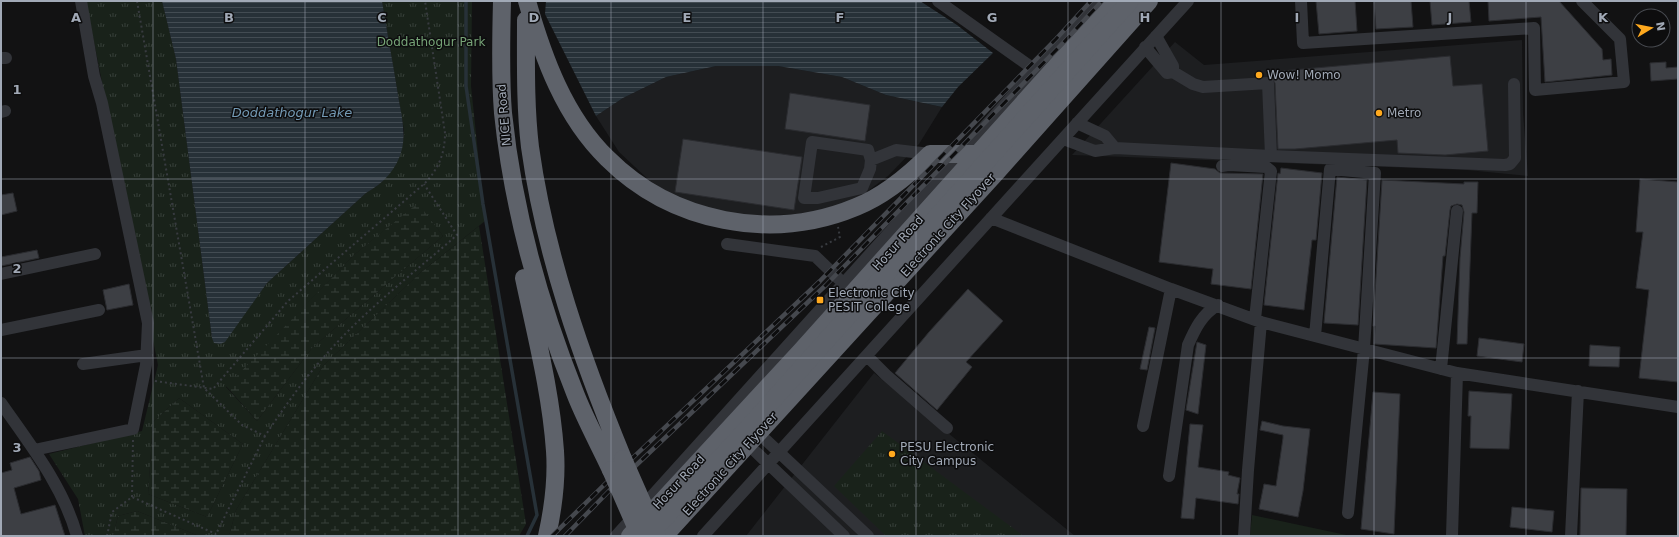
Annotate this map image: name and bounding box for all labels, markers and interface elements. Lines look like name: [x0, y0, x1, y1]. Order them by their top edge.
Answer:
north arrow: [1631, 8, 1671, 48]
text: A: [71, 10, 81, 25]
text: B: [224, 10, 234, 25]
text: C: [377, 10, 387, 25]
text: D: [529, 10, 540, 25]
text: E: [683, 10, 691, 25]
text: F: [836, 10, 844, 25]
text: G: [987, 10, 997, 25]
text: H: [1140, 10, 1150, 25]
text: I: [1295, 10, 1299, 25]
text: J: [1447, 10, 1452, 25]
text: K: [1598, 10, 1609, 25]
text: N: [1653, 21, 1668, 32]
park label: Doddathogur Park: [377, 35, 485, 49]
place label: Wow! Momo: [1267, 68, 1341, 82]
marker: Wow! Momo: [1254, 70, 1264, 80]
text: 1: [12, 82, 22, 97]
street label: NICE Road: [494, 83, 514, 147]
water label: Doddathogur Lake: [232, 105, 352, 120]
place label: Metro: [1387, 106, 1421, 120]
marker: Metro: [1374, 108, 1384, 118]
street label: Electronic City Flyover: [898, 170, 998, 280]
street label: Hosur Road: [870, 213, 926, 273]
text: 2: [12, 261, 22, 276]
place label: Electronic City PESIT College: [828, 286, 914, 314]
marker: Electronic City PESIT College: [815, 295, 825, 305]
street label: Electronic City Flyover: [680, 409, 780, 519]
text: 3: [12, 440, 22, 455]
place label: PESU Electronic City Campus: [900, 440, 994, 468]
marker: PESU Electronic City Campus: [887, 449, 897, 459]
street label: Hosur Road: [650, 452, 708, 512]

